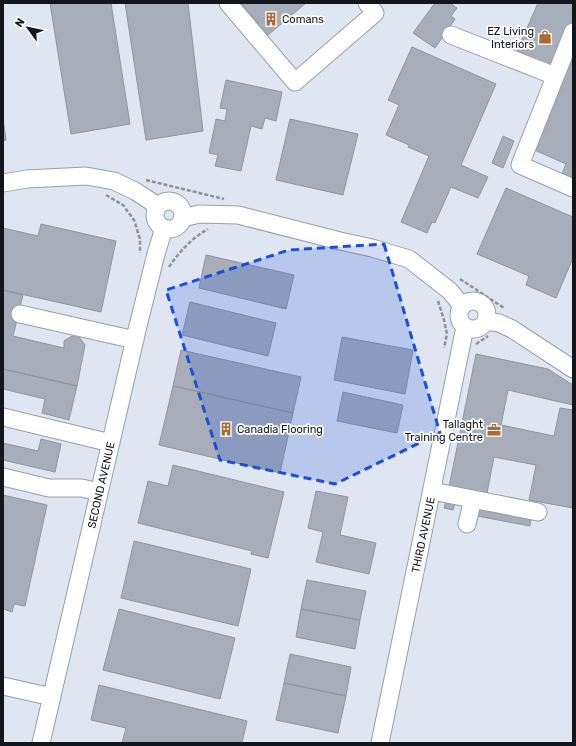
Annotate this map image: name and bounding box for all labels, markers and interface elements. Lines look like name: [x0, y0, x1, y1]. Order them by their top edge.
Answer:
north arrow: [8, 8, 48, 48]
building icon: Comans: [263, 11, 279, 27]
place label: Comans: [282, 13, 324, 26]
text: N: [12, 16, 28, 30]
place label: EZ Living Interiors: [487, 25, 534, 51]
shop icon: EZ Living Interiors: [537, 29, 553, 45]
place label: Tallaght Training Centre: [405, 418, 484, 444]
building icon: Canadia Flooring: [218, 421, 234, 437]
office icon: Tallaght Training Centre: [486, 422, 502, 438]
place label: Canadia Flooring: [237, 423, 323, 436]
street label: SECOND AVENUE: [85, 440, 118, 530]
street label: THIRD AVENUE: [409, 496, 438, 574]

